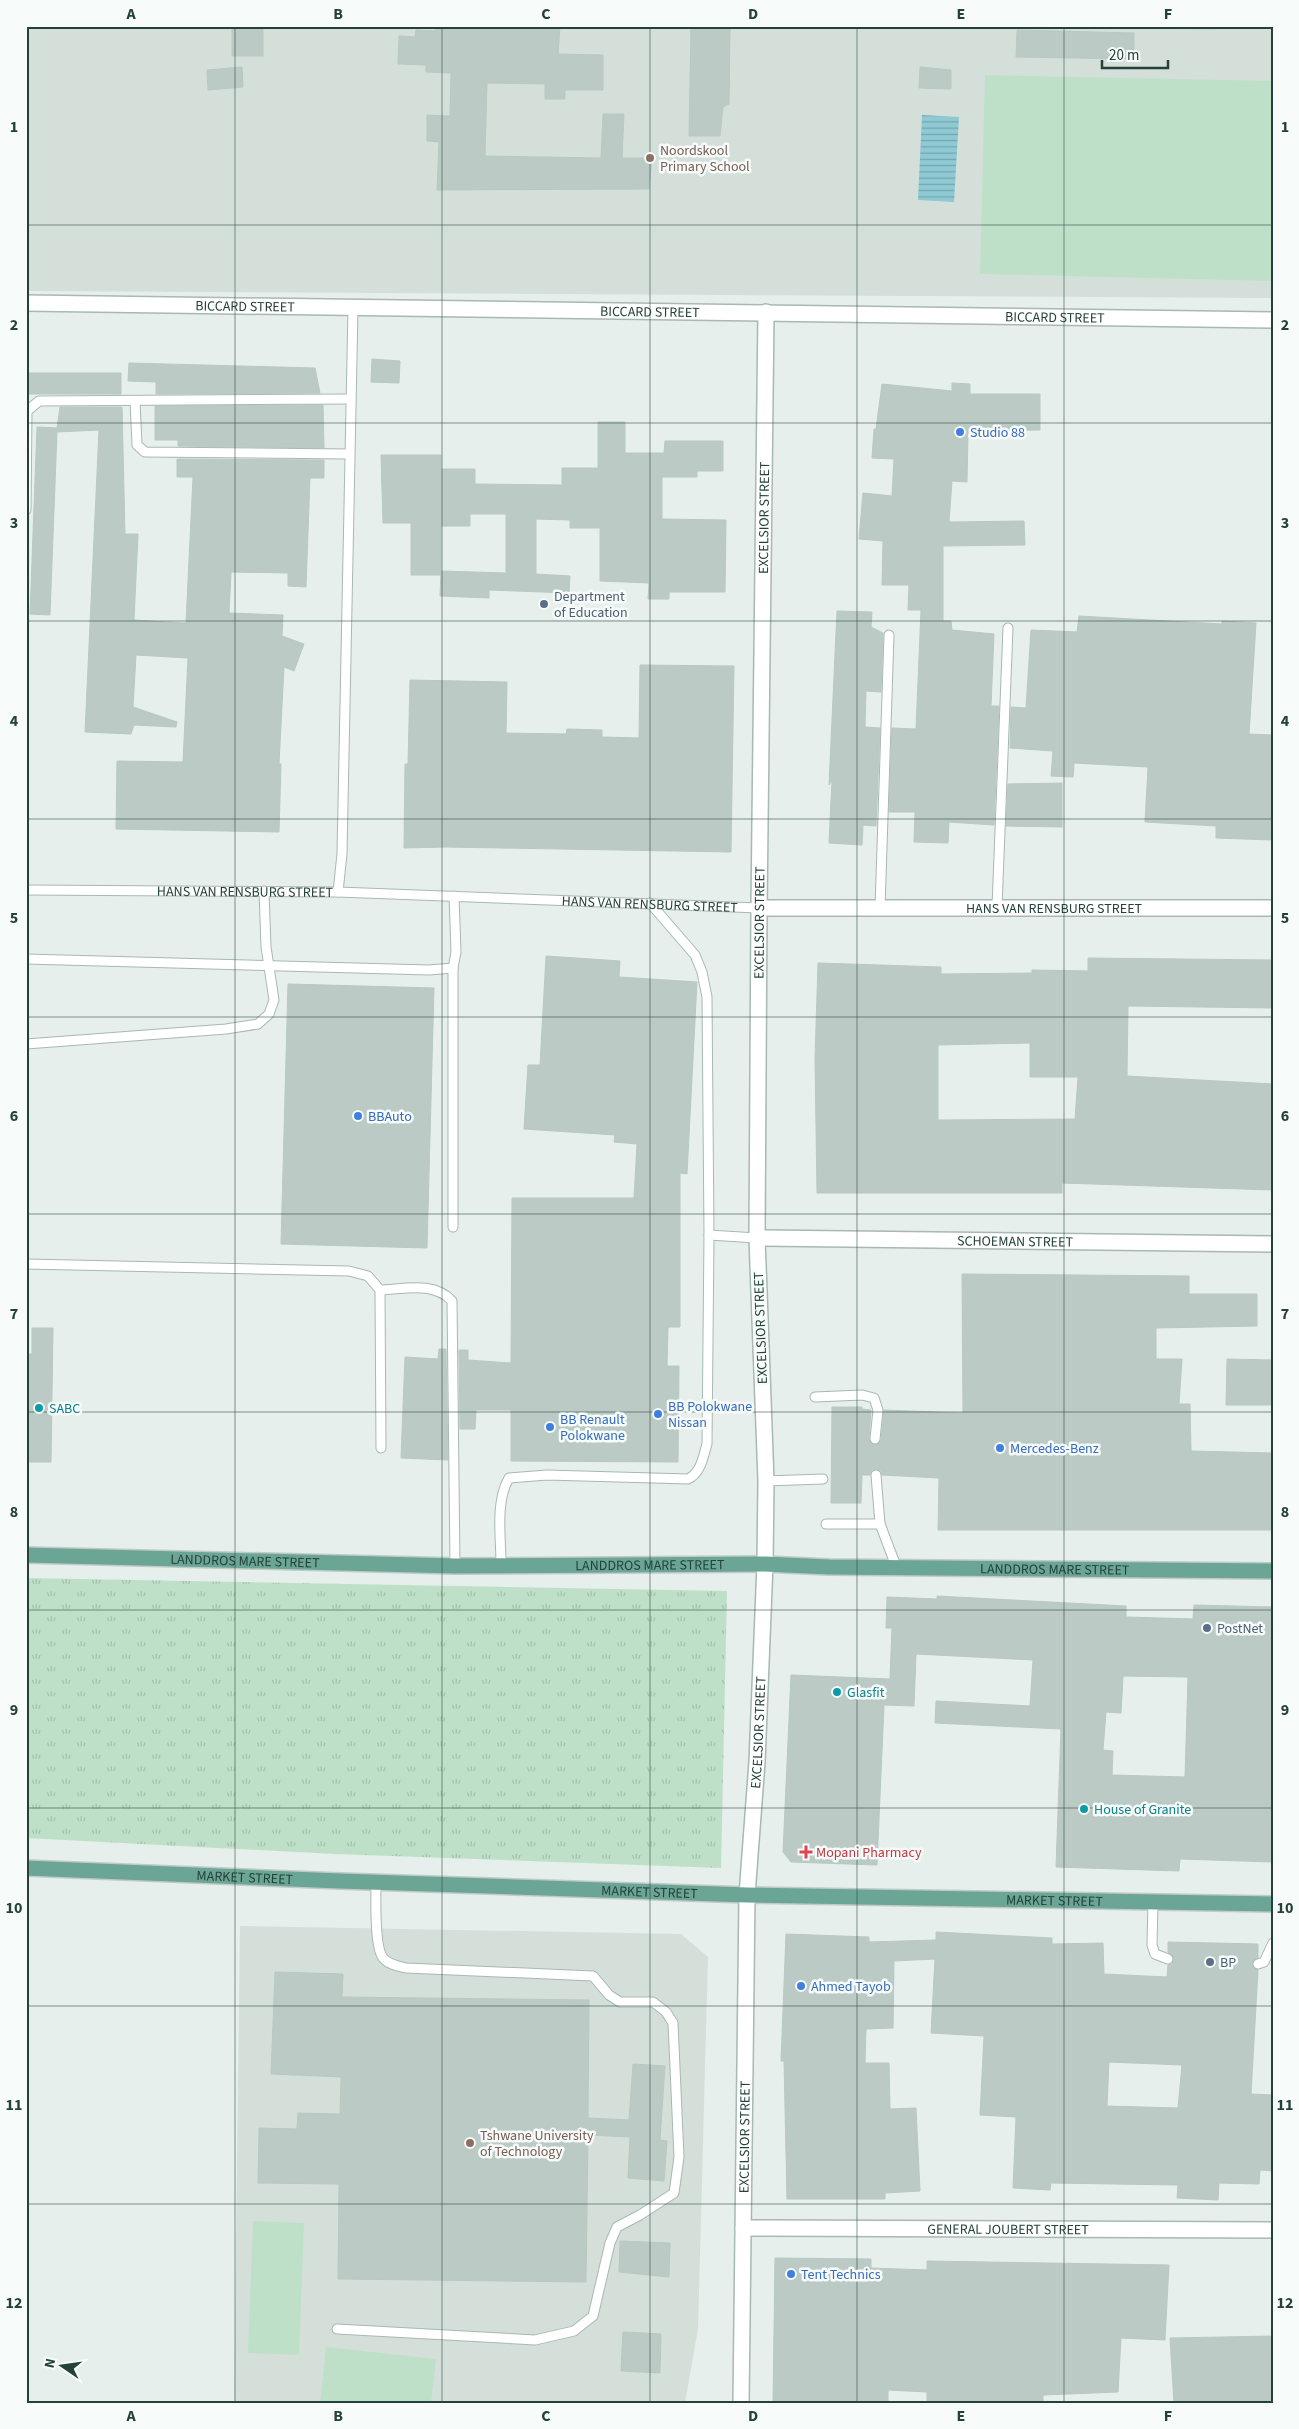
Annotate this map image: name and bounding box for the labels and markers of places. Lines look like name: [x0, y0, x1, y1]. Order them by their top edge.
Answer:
place label: Noordskool Primary School: [660, 141, 750, 177]
marker: Noordskool Primary School: [644, 152, 656, 164]
place label: Studio 88: [970, 423, 1025, 443]
marker: Studio 88: [954, 426, 966, 438]
place label: Department of Education: [554, 587, 628, 623]
marker: Department of Education: [538, 598, 550, 610]
place label: BBAuto: [368, 1107, 412, 1127]
marker: BBAuto: [352, 1110, 364, 1122]
place label: BB Polokwane Nissan: [668, 1397, 752, 1433]
place label: SABC: [49, 1399, 80, 1419]
marker: SABC: [33, 1402, 45, 1414]
marker: BB Polokwane Nissan: [652, 1408, 664, 1420]
place label: BB Renault Polokwane: [560, 1410, 625, 1446]
marker: BB Renault Polokwane: [544, 1421, 556, 1433]
place label: Mercedes-Benz: [1010, 1439, 1099, 1459]
marker: Mercedes-Benz: [994, 1442, 1006, 1454]
place label: PostNet: [1217, 1619, 1263, 1639]
marker: PostNet: [1201, 1622, 1213, 1634]
place label: Glasfit: [847, 1683, 885, 1703]
marker: Glasfit: [831, 1686, 843, 1698]
place label: House of Granite: [1094, 1800, 1191, 1820]
marker: House of Granite: [1078, 1803, 1090, 1815]
place label: Mopani Pharmacy: [816, 1843, 922, 1863]
marker: Mopani Pharmacy: [800, 1846, 812, 1858]
place label: BP: [1220, 1953, 1236, 1973]
marker: BP: [1204, 1956, 1216, 1968]
place label: Ahmed Tayob: [811, 1977, 891, 1997]
marker: Ahmed Tayob: [795, 1980, 807, 1992]
place label: Tshwane University of Technology: [480, 2126, 594, 2162]
marker: Tshwane University of Technology: [464, 2137, 476, 2149]
place label: Tent Technics: [801, 2265, 881, 2285]
marker: Tent Technics: [785, 2268, 797, 2280]

